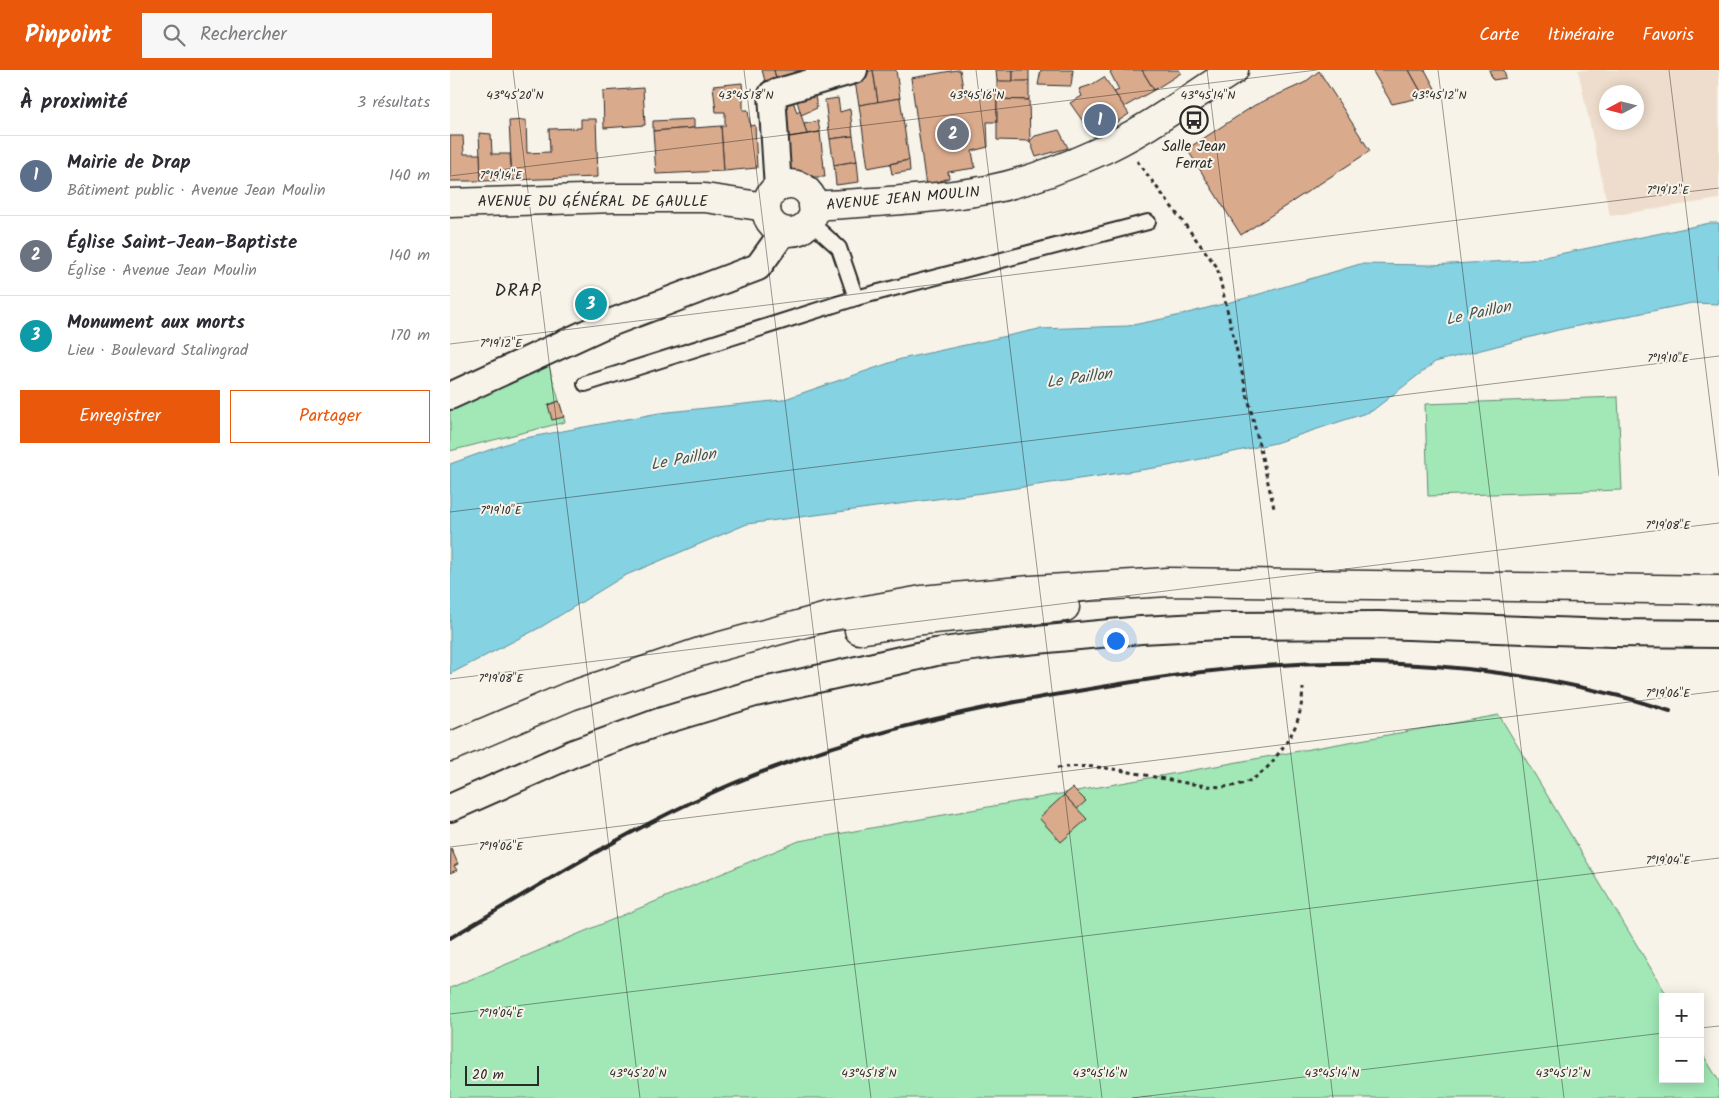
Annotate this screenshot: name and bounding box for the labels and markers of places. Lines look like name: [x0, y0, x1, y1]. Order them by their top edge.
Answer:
pin: 1: [1084, 101, 1116, 139]
bus stop icon: Salle Jean Ferrat: [1179, 105, 1209, 135]
pin: 2: [937, 115, 969, 153]
place label: Salle Jean Ferrat: [1162, 135, 1226, 176]
pin: 3: [575, 285, 607, 323]

